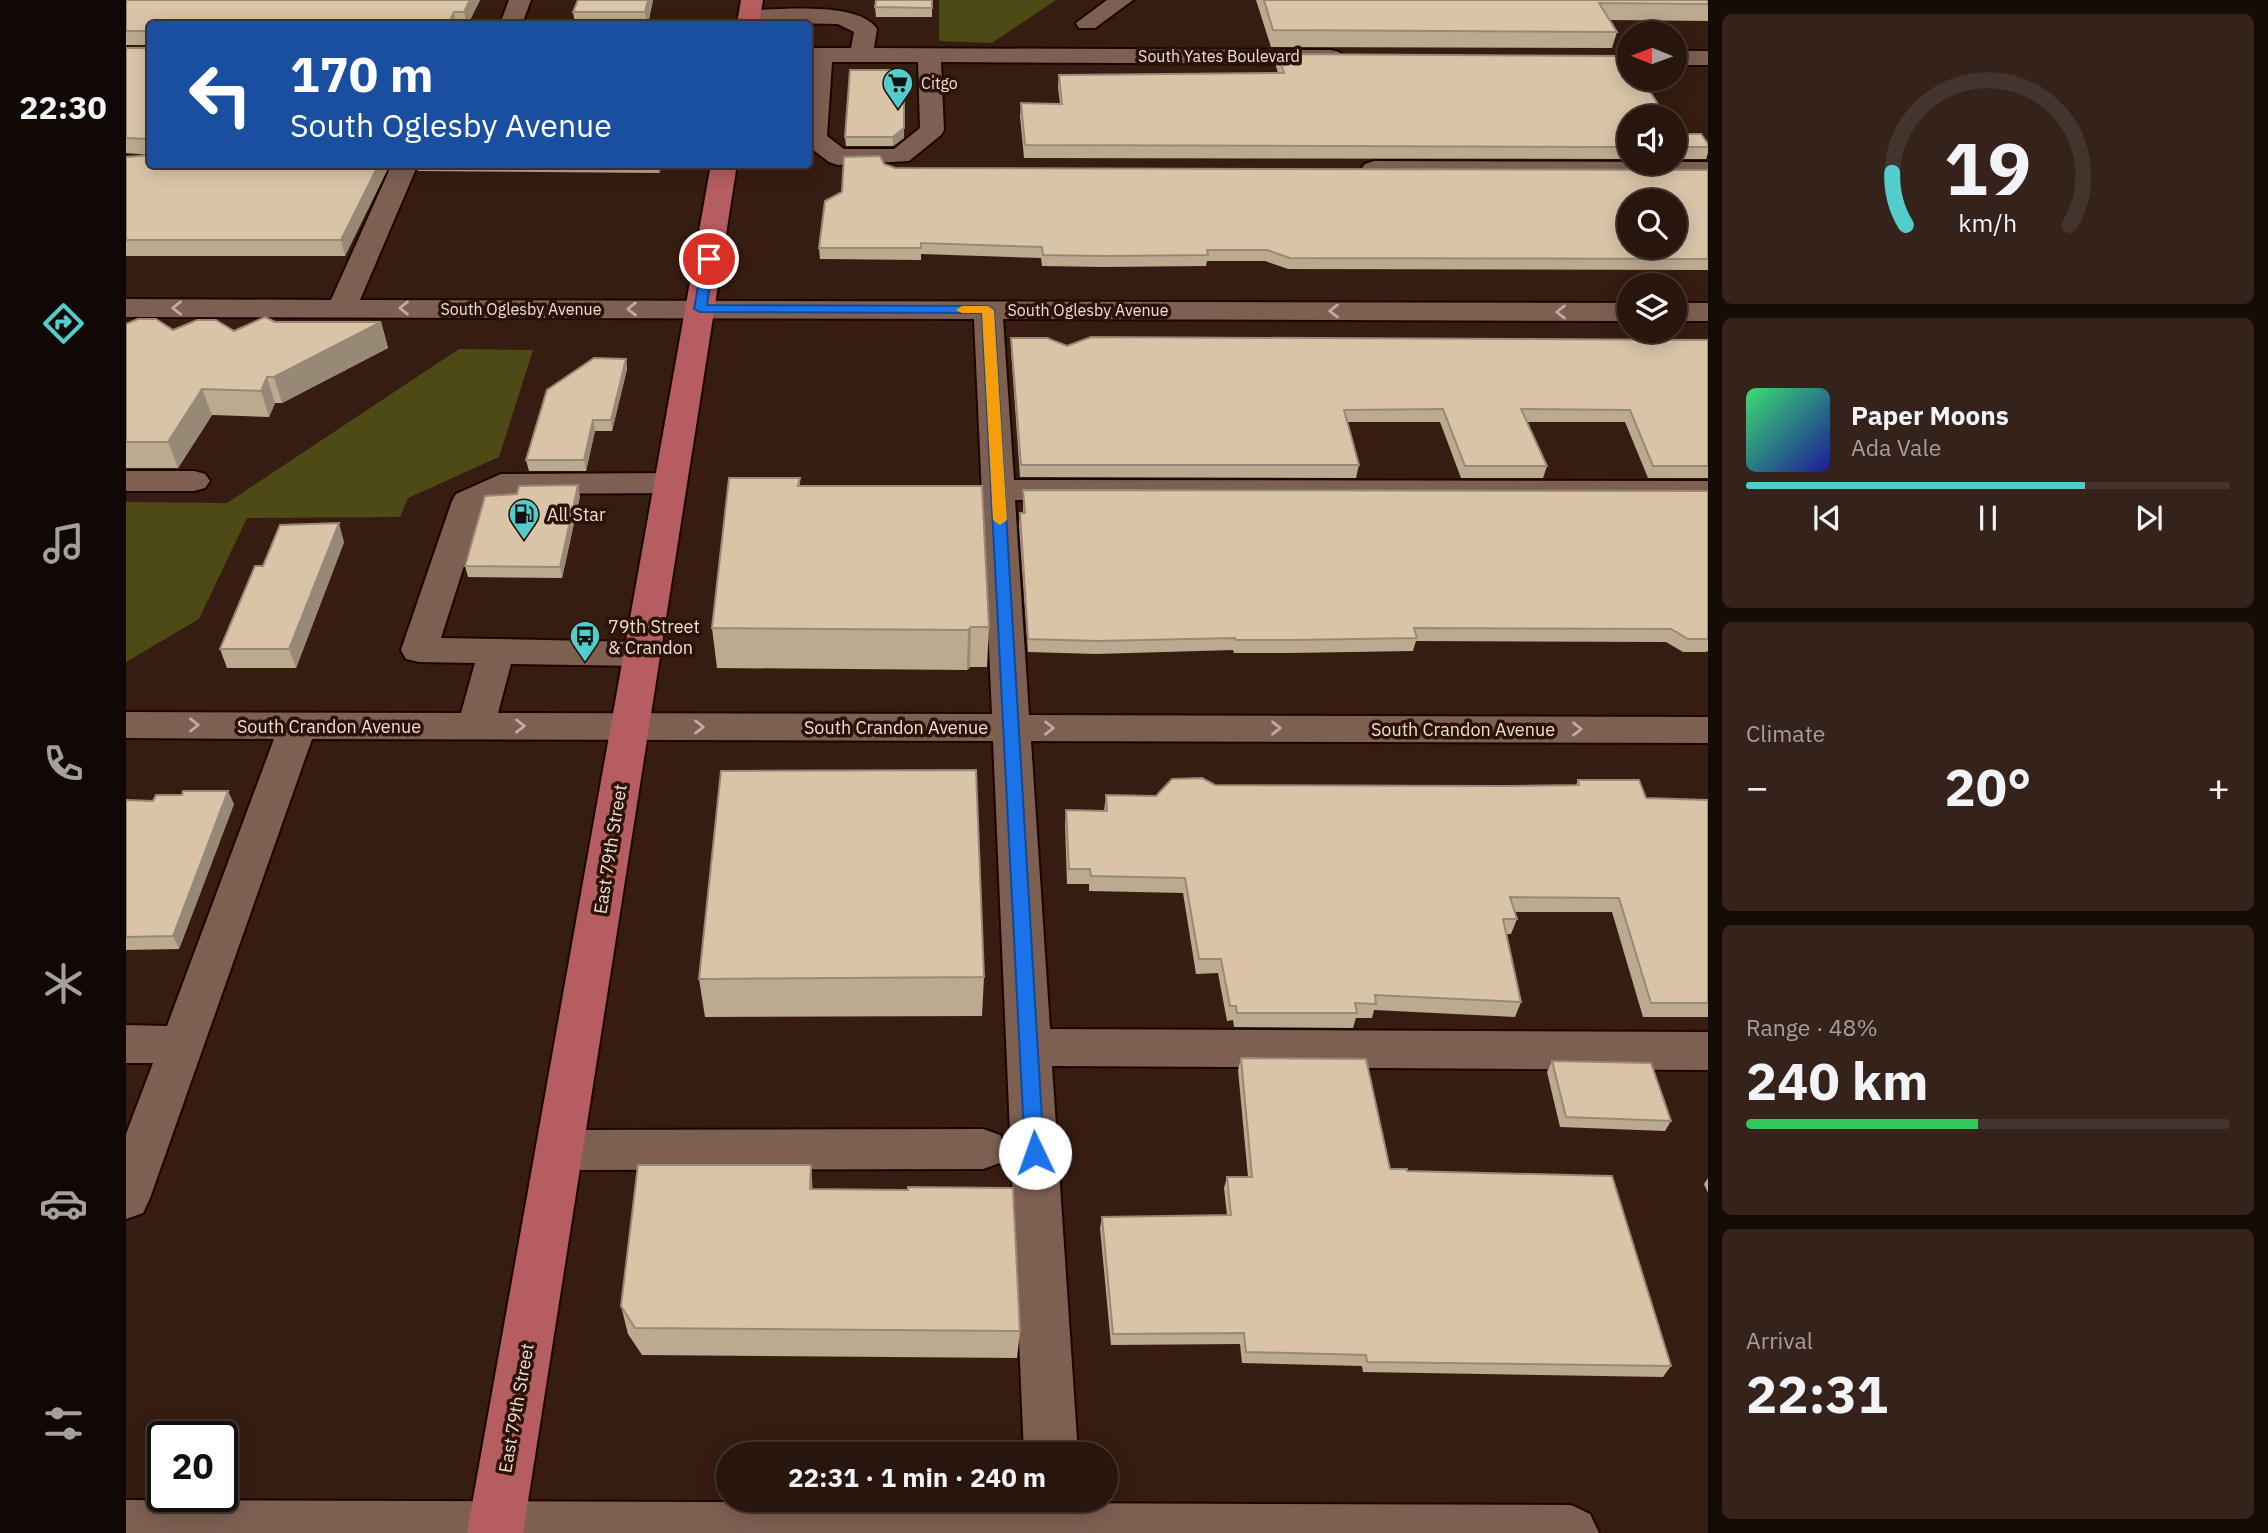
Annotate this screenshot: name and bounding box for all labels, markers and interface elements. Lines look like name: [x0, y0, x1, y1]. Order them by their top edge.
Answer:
north arrow: [1617, 21, 1687, 91]
map controls: [1617, 21, 1687, 343]
text: 170 m: [290, 42, 434, 105]
street label: South Yates Boulevard: [1138, 46, 1300, 66]
icon: left: [175, 49, 266, 140]
supermarket icon: Citgo: [881, 66, 915, 110]
place label: Citgo: [921, 73, 958, 93]
text: 22:30: [19, 86, 107, 128]
text: South Oglesby Avenue: [290, 104, 612, 146]
button: sound: [1617, 105, 1687, 175]
text: 19: [1944, 120, 2032, 215]
button: search: [1617, 189, 1687, 259]
text: km/h: [1959, 206, 2017, 239]
pin: [679, 229, 739, 289]
icon: arrive: [690, 240, 728, 278]
button: layers: [1617, 273, 1687, 343]
icon: directions: [39, 299, 88, 348]
street label: South Oglesby Avenue: [441, 299, 602, 319]
one-way arrow: [171, 300, 182, 316]
one-way arrow: [399, 300, 409, 316]
street label: South Oglesby Avenue: [1008, 300, 1169, 320]
one-way arrow: [626, 301, 637, 317]
one-way arrow: [1328, 303, 1338, 319]
one-way arrow: [1555, 304, 1566, 320]
text: Paper Moons: [1851, 398, 2009, 432]
text: Ada Vale: [1851, 432, 1941, 462]
fuel station icon: All Star: [507, 497, 541, 541]
icon: previous: [1808, 499, 1846, 537]
icon: pause: [1969, 499, 2007, 537]
icon: next: [2130, 499, 2168, 537]
place label: All Star: [547, 503, 606, 526]
icon: music: [39, 519, 88, 568]
place label: 79th Street & Crandon: [608, 615, 700, 659]
bus stop icon: 79th Street & Crandon: [568, 619, 602, 663]
street label: South Crandon Avenue: [237, 715, 421, 738]
street label: South Crandon Avenue: [804, 716, 988, 739]
one-way arrow: [189, 718, 200, 733]
one-way arrow: [515, 718, 525, 734]
street label: South Crandon Avenue: [1371, 718, 1555, 741]
text: Climate: [1746, 718, 1825, 748]
one-way arrow: [694, 719, 705, 734]
one-way arrow: [1044, 720, 1055, 736]
one-way arrow: [1272, 720, 1282, 736]
one-way arrow: [1573, 721, 1583, 737]
icon: phone: [39, 739, 88, 788]
text: 20°: [1945, 753, 2031, 820]
text: −: [1746, 762, 1769, 811]
text: +: [2207, 762, 2230, 811]
street label: East 79th Street: [588, 782, 632, 916]
icon: climate: [39, 959, 88, 1008]
text: Range · 48%: [1746, 1012, 1878, 1042]
text: 240 km: [1746, 1047, 1928, 1114]
position arrow: [998, 1116, 1072, 1190]
icon: car: [39, 1179, 88, 1228]
text: Arrival: [1746, 1325, 1813, 1355]
street label: East 79th Street: [493, 1341, 539, 1475]
text: 22:31: [1746, 1360, 1888, 1427]
icon: filters: [39, 1399, 88, 1448]
speed limit sign: 20: [147, 1421, 238, 1512]
text: 22:31 · 1 min · 240 m: [788, 1460, 1046, 1494]

